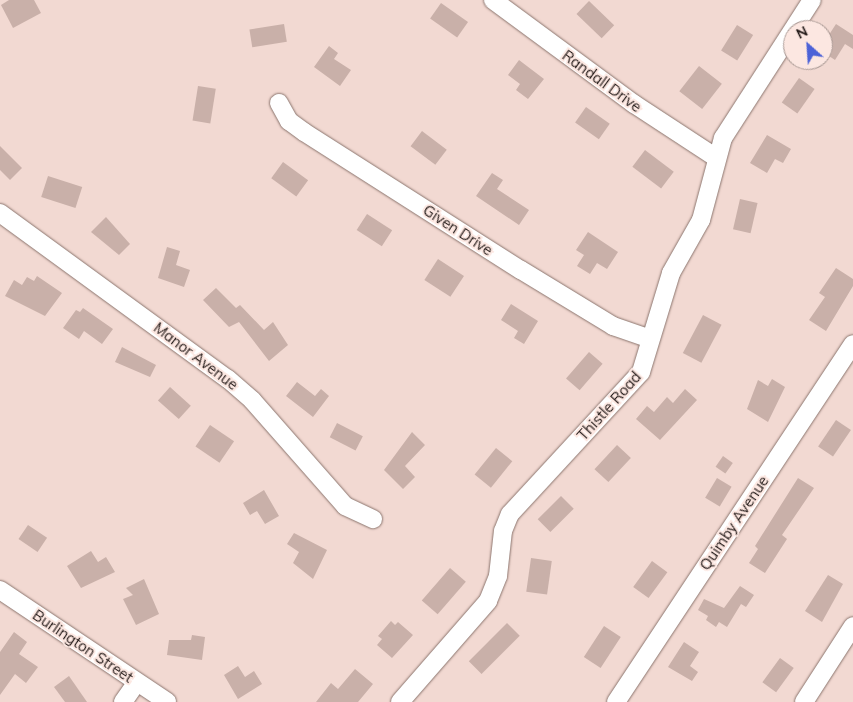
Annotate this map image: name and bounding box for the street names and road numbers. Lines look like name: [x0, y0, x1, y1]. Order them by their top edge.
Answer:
street label: Randall Drive: [559, 46, 645, 116]
street label: Given Drive: [420, 201, 496, 259]
street label: Manor Avenue: [150, 318, 242, 394]
street label: Thistle Road: [573, 368, 645, 444]
street label: Quimby Avenue: [696, 472, 772, 574]
street label: Burlington Street: [29, 606, 137, 686]

